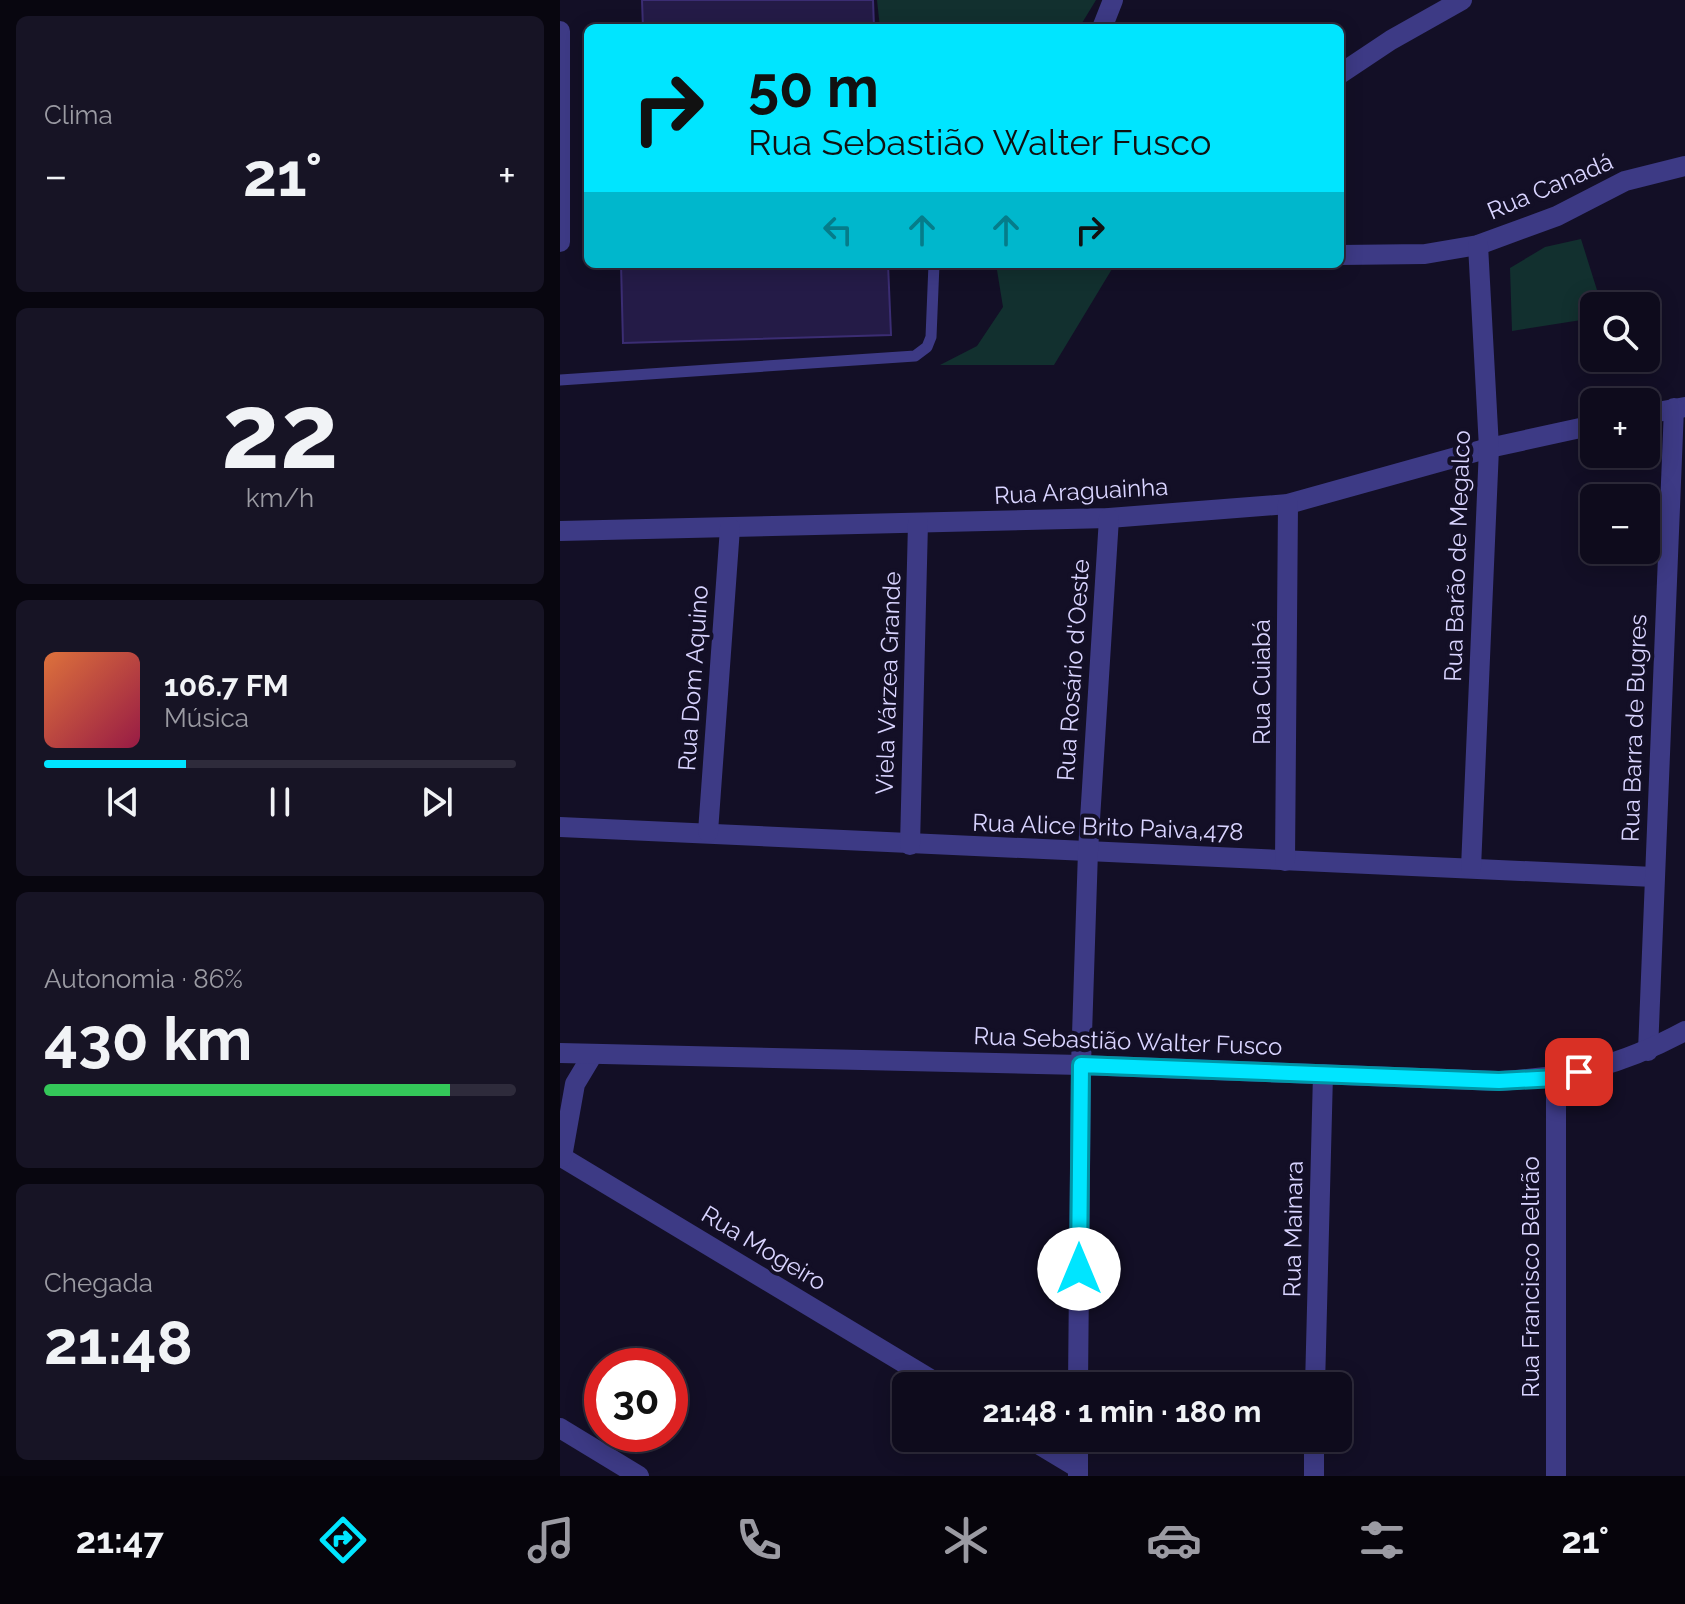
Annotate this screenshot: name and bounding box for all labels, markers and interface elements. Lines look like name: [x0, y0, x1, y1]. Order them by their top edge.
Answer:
text: 50 m: [748, 54, 879, 120]
icon: right: [616, 56, 720, 160]
text: Clima: [44, 100, 113, 130]
text: Rua Sebastião Walter Fusco: [748, 121, 1211, 163]
text: 21°: [243, 140, 322, 210]
street label: Rua Canadá: [1483, 147, 1617, 225]
text: −: [44, 150, 68, 201]
text: +: [498, 150, 516, 201]
icon: left: [816, 208, 860, 252]
icon: ahead: [900, 208, 944, 252]
icon: ahead: [984, 208, 1028, 252]
icon: right: [1068, 208, 1112, 252]
map controls: [1580, 292, 1660, 564]
button: search: [1580, 292, 1660, 372]
text: 22: [221, 370, 339, 492]
button: +: [1580, 388, 1660, 468]
street label: Rua Barão de Megalco: [1438, 430, 1476, 682]
street label: Rua Araguainha: [993, 472, 1169, 510]
text: km/h: [246, 483, 314, 513]
button: −: [1580, 484, 1660, 564]
street label: Rua Rosário d'Oeste: [1051, 558, 1095, 782]
street label: Viela Várzea Grande: [870, 571, 906, 795]
street label: Rua Dom Aquino: [672, 584, 714, 772]
street label: Rua Barra de Bugres: [1616, 614, 1652, 842]
street label: Rua Cuiabá: [1247, 619, 1276, 745]
text: 106.7 FM: [164, 668, 289, 703]
text: Música: [164, 703, 249, 733]
icon: previous: [101, 780, 145, 824]
icon: pause: [258, 780, 302, 824]
icon: next: [415, 780, 459, 824]
street label: Rua Alice Brito Paiva,478: [972, 808, 1244, 846]
text: Autonomia · 86%: [44, 964, 243, 994]
text: 430 km: [44, 1004, 252, 1074]
street label: Rua Sebastião Walter Fusco: [973, 1021, 1283, 1061]
pin: [1545, 1038, 1613, 1106]
icon: arrive: [1557, 1050, 1601, 1094]
street label: Rua Francisco Beltrão: [1516, 1156, 1545, 1398]
street label: Rua Mainara: [1277, 1160, 1309, 1298]
street label: Rua Mogeiro: [696, 1199, 832, 1297]
position arrow: [1037, 1227, 1121, 1311]
text: Chegada: [44, 1268, 153, 1298]
text: 21:48: [44, 1308, 193, 1378]
speed limit sign: 30: [584, 1348, 688, 1452]
text: 21:48 · 1 min · 180 m: [983, 1394, 1261, 1429]
icon: directions: [315, 1512, 371, 1568]
icon: music: [523, 1512, 579, 1568]
icon: phone: [731, 1512, 787, 1568]
icon: climate: [938, 1512, 994, 1568]
icon: car: [1146, 1512, 1202, 1568]
icon: filters: [1354, 1512, 1410, 1568]
text: 21:47: [76, 1519, 164, 1561]
text: 21°: [1562, 1519, 1609, 1561]

